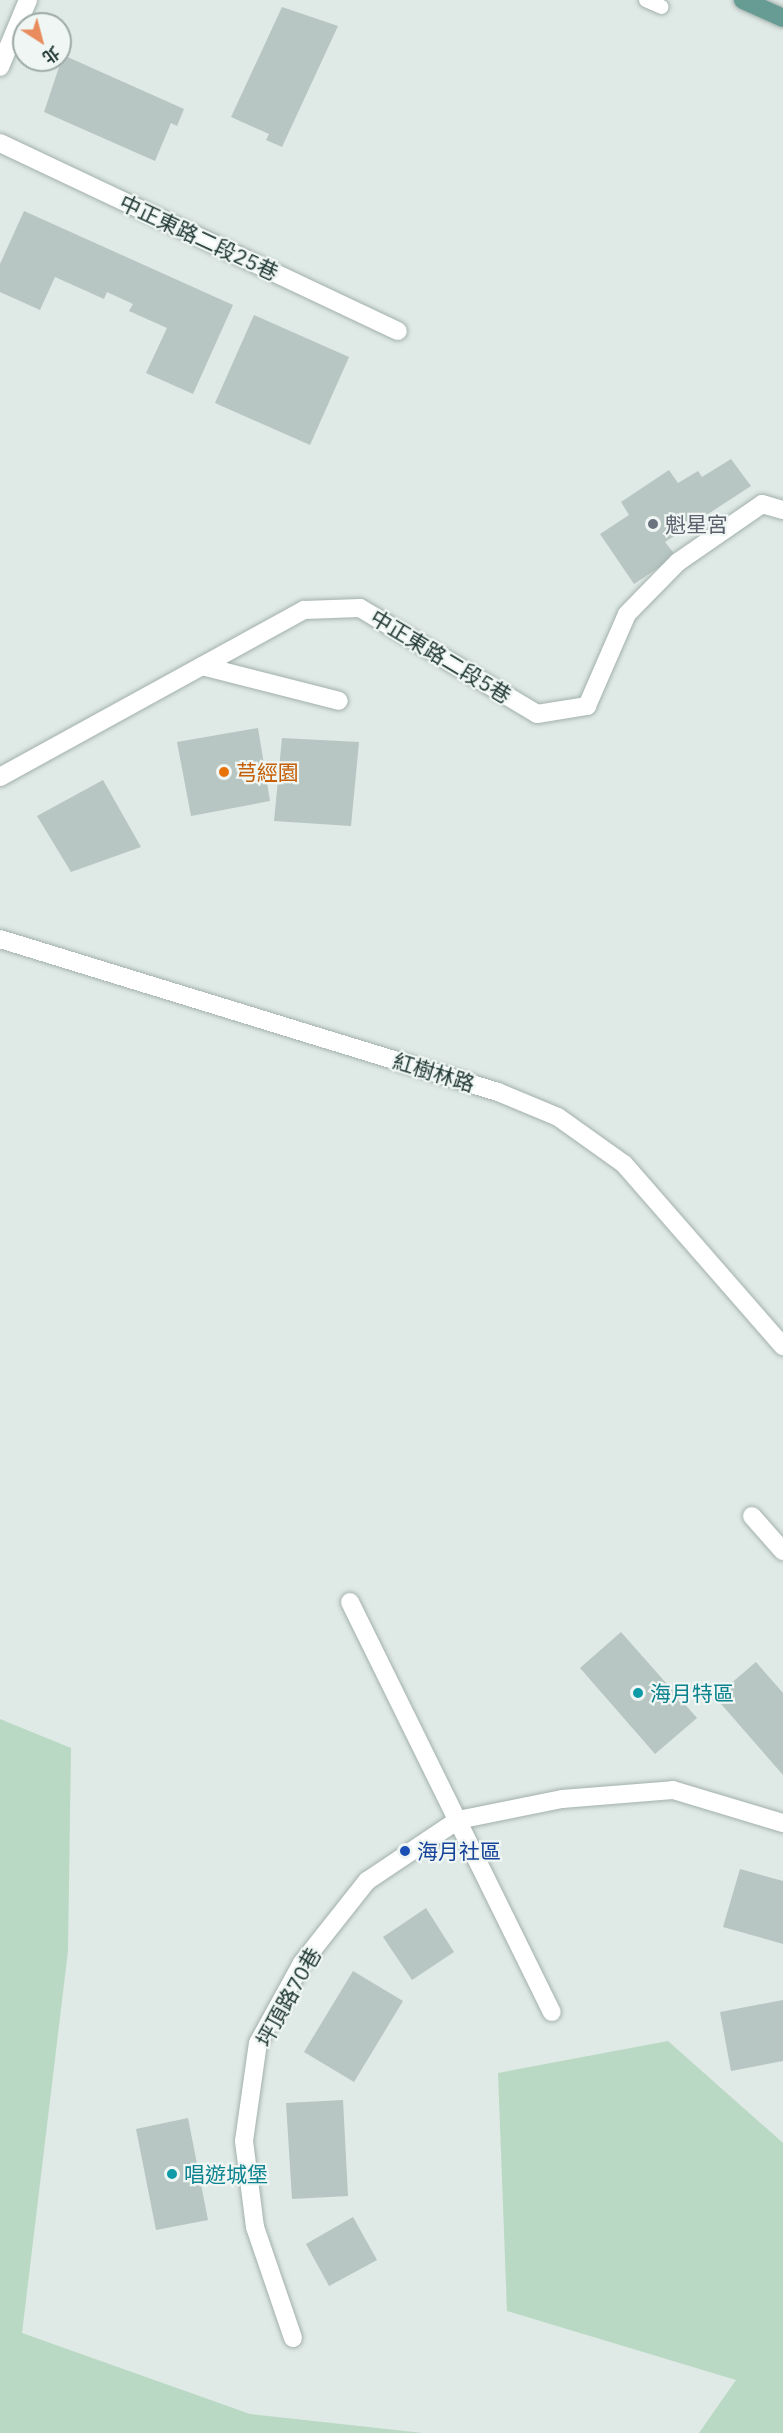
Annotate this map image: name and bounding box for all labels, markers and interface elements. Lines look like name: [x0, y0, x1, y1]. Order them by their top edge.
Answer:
north arrow: [12, 12, 72, 72]
text: 北: [39, 42, 64, 68]
street label: 中正東路二段25巷: [116, 189, 282, 285]
place label: 魁星宮: [665, 511, 728, 537]
marker: 魁星宮: [646, 517, 660, 531]
street label: 中正東路二段5巷: [366, 604, 516, 708]
place label: 芎經園: [236, 759, 299, 785]
marker: 芎經園: [217, 765, 231, 779]
street label: 紅樹林路: [390, 1048, 478, 1096]
place label: 海月特區: [650, 1680, 734, 1706]
marker: 海月特區: [631, 1686, 645, 1700]
place label: 海月社區: [417, 1838, 501, 1864]
marker: 海月社區: [398, 1844, 412, 1858]
street label: 坪頂路70巷: [251, 1943, 325, 2051]
place label: 唱遊城堡: [184, 2161, 268, 2187]
marker: 唱遊城堡: [165, 2167, 179, 2181]

